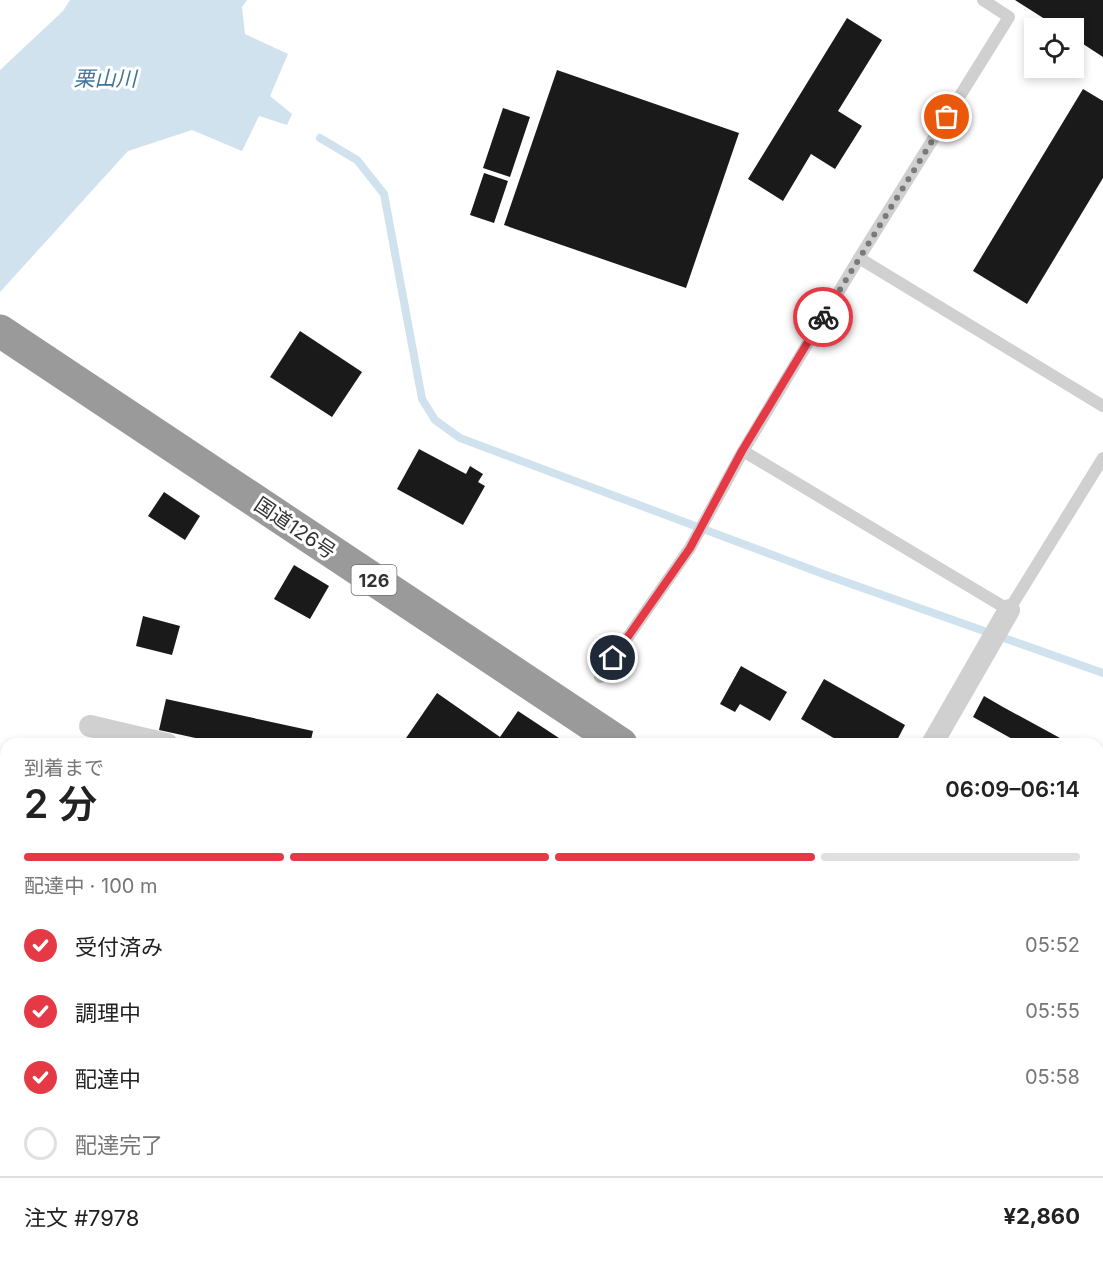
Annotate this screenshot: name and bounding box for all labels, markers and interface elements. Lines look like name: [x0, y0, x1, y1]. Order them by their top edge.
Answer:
map controls: [1024, 18, 1084, 78]
button: locate: [1024, 18, 1084, 78]
water label: 栗山川: [74, 66, 138, 91]
pin: [921, 91, 972, 142]
icon: bag: [930, 100, 963, 133]
courier: [793, 287, 853, 347]
icon: bike: [807, 301, 840, 334]
street label: 国道126号: [250, 492, 340, 564]
road number: 126: [352, 565, 397, 595]
pin: [587, 632, 638, 683]
icon: home: [596, 641, 629, 674]
text: 到着まで: [24, 756, 104, 780]
text: 06:09–06:14: [945, 776, 1080, 802]
text: 2 分: [24, 780, 97, 827]
text: 配達中 · 100 m: [24, 874, 158, 898]
icon: check: [24, 929, 57, 962]
text: 05:52: [1025, 933, 1080, 957]
text: 受付済み: [75, 934, 163, 960]
icon: check: [24, 995, 57, 1028]
text: 05:55: [1025, 999, 1080, 1023]
text: 調理中: [75, 1000, 141, 1026]
icon: check: [24, 1061, 57, 1094]
text: 05:58: [1025, 1065, 1080, 1089]
text: 配達中: [75, 1066, 141, 1092]
text: 配達完了: [75, 1132, 163, 1158]
text: ¥2,860: [1003, 1203, 1080, 1229]
text: 注文 #7978: [24, 1205, 139, 1231]

